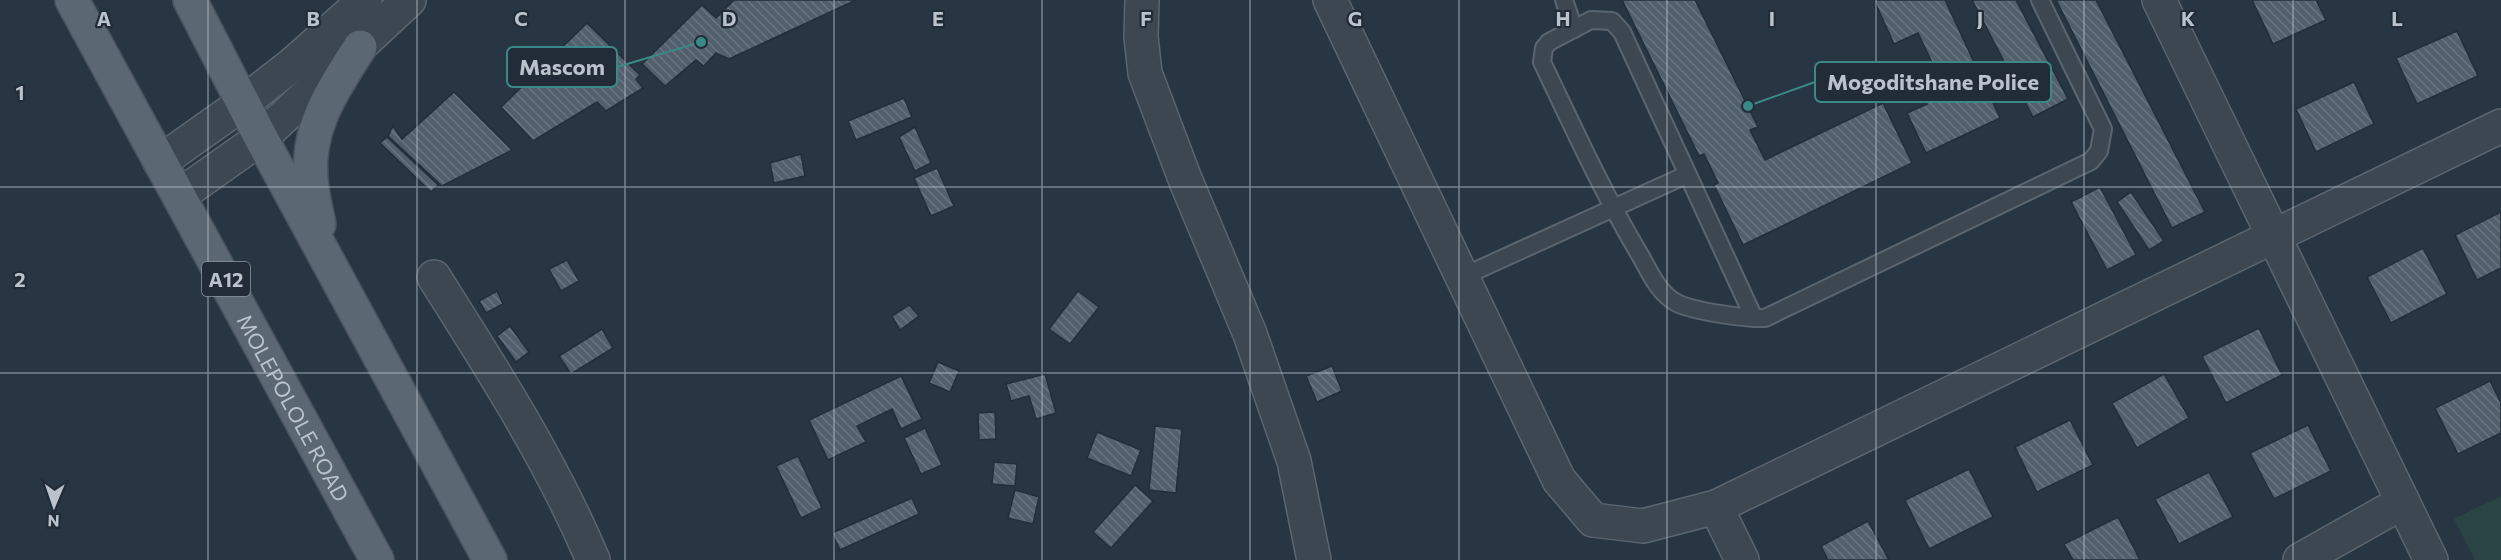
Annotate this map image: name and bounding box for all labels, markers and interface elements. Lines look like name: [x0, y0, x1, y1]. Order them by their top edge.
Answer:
text: A: [97, 6, 111, 30]
text: B: [306, 6, 320, 30]
text: C: [514, 6, 528, 30]
text: D: [722, 6, 736, 30]
text: E: [932, 6, 944, 30]
text: F: [1140, 6, 1152, 30]
text: G: [1348, 6, 1362, 30]
text: H: [1556, 6, 1571, 30]
text: I: [1769, 6, 1775, 30]
text: J: [1977, 6, 1983, 30]
text: K: [2181, 6, 2195, 30]
text: L: [2391, 6, 2403, 30]
callout: Mascom: [507, 47, 617, 87]
text: Mascom: [519, 53, 605, 80]
callout: Mogoditshane Police: [1815, 62, 2051, 102]
text: Mogoditshane Police: [1827, 68, 2039, 95]
text: 1: [15, 80, 25, 104]
road number: A12: [202, 262, 250, 296]
text: 2: [14, 267, 26, 291]
street label: MOLEPOLOLE ROAD: [233, 310, 355, 505]
north arrow: [24, 476, 84, 536]
text: N: [47, 512, 60, 531]

